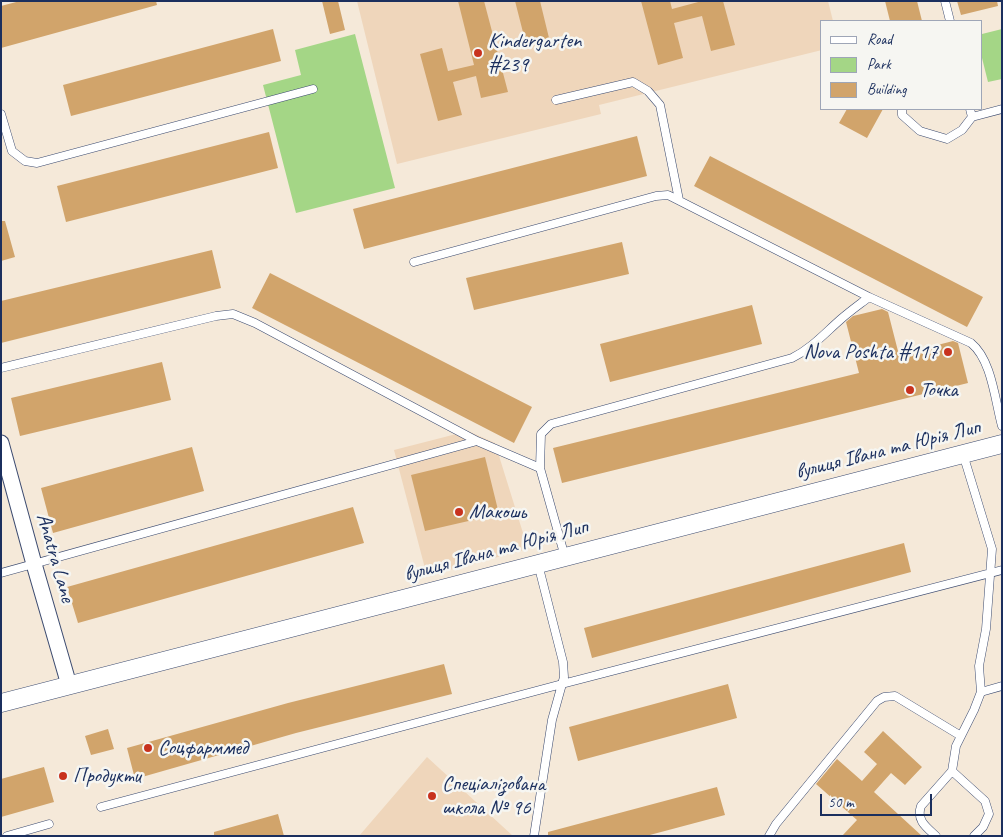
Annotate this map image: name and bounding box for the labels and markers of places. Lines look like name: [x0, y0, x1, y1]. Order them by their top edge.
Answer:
place label: Kindergarten #239: [488, 28, 582, 78]
marker: Kindergarten #239: [472, 47, 484, 59]
place label: Nova Poshta #117: [804, 339, 938, 365]
marker: Nova Poshta #117: [942, 346, 954, 358]
place label: Точка: [920, 377, 958, 403]
marker: Точка: [904, 384, 916, 396]
place label: Макошь: [469, 499, 526, 525]
marker: Макошь: [453, 506, 465, 518]
place label: Соцфарммед: [158, 735, 248, 761]
marker: Соцфарммед: [142, 742, 154, 754]
place label: Продукти: [73, 763, 141, 789]
marker: Продукти: [57, 770, 69, 782]
place label: Спеціалізована школа № 96: [442, 771, 545, 821]
marker: Спеціалізована школа № 96: [426, 790, 438, 802]

